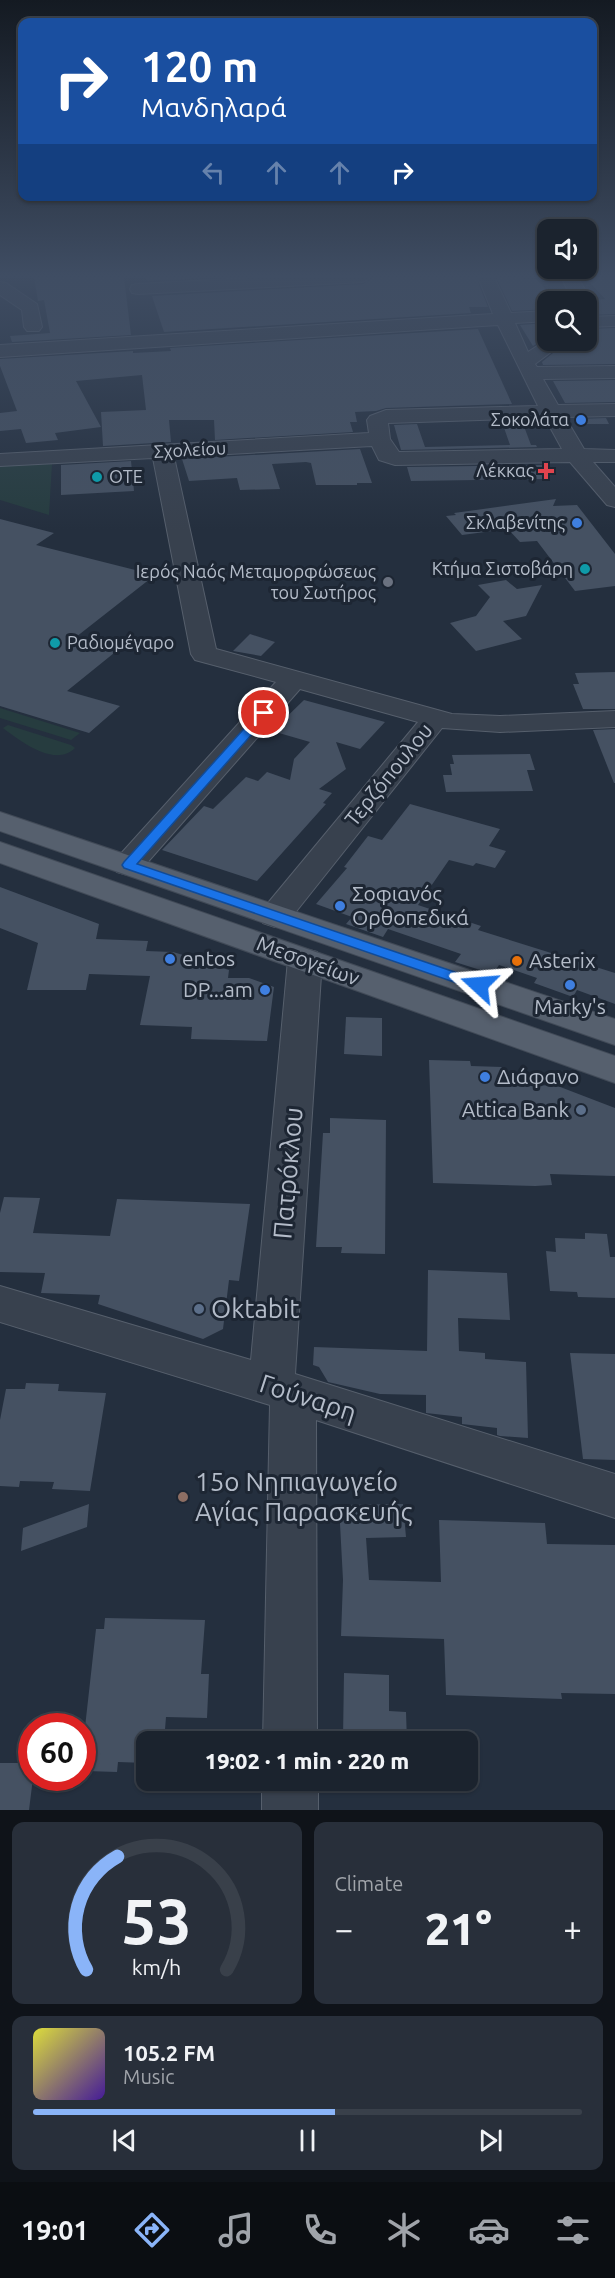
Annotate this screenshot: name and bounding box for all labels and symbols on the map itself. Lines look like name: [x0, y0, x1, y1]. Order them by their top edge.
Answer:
place label: Σοκολάτα: [491, 409, 569, 429]
marker: Σοκολάτα: [574, 413, 588, 427]
street label: Σχολείου: [153, 437, 227, 461]
place label: Λέκκας: [476, 460, 534, 481]
marker: Λέκκας: [539, 464, 553, 478]
place label: ΟΤΕ: [109, 466, 143, 486]
marker: ΟΤΕ: [90, 470, 104, 484]
place label: Σκλαβενίτης: [466, 512, 565, 533]
marker: Σκλαβενίτης: [570, 516, 584, 530]
place label: Κτήμα Σιστοβάρη: [432, 558, 573, 578]
place label: Ιερός Ναός Μεταμορφώσεως του Σωτήρος: [136, 561, 376, 603]
marker: Κτήμα Σιστοβάρη: [578, 562, 592, 576]
marker: Ιερός Ναός Μεταμορφώσεως του Σωτήρος: [381, 575, 395, 589]
place label: Ραδιομέγαρο: [67, 632, 174, 652]
marker: Ραδιομέγαρο: [48, 636, 62, 650]
pin: [238, 687, 289, 738]
street label: Τερζόπουλου: [339, 718, 437, 831]
place label: Σοφιανός Ορθοπεδικά: [352, 881, 469, 929]
marker: Σοφιανός Ορθοπεδικά: [333, 899, 347, 913]
street label: Μεσογείων: [254, 930, 363, 990]
place label: entos: [182, 946, 235, 970]
place label: Asterix: [529, 948, 596, 972]
marker: entos: [163, 952, 177, 966]
position arrow: [447, 953, 511, 1017]
marker: Asterix: [510, 954, 524, 968]
place label: DP...am: [183, 977, 253, 1001]
marker: Marky's: [563, 978, 577, 992]
marker: DP...am: [258, 983, 272, 997]
place label: Marky's: [534, 994, 606, 1018]
place label: Διάφανο: [497, 1064, 579, 1088]
marker: Διάφανο: [478, 1070, 492, 1084]
place label: Attica Bank: [462, 1097, 569, 1121]
marker: Attica Bank: [574, 1103, 588, 1117]
street label: Πατρόκλου: [267, 1106, 308, 1240]
place label: Oktabit: [211, 1294, 300, 1323]
marker: Oktabit: [192, 1302, 206, 1316]
street label: Γούναρη: [256, 1368, 360, 1427]
place label: 15ο Νηπιαγωγείο Αγίας Παρασκευής: [195, 1467, 413, 1527]
marker: 15ο Νηπιαγωγείο Αγίας Παρασκευής: [176, 1490, 190, 1504]
speed limit sign: 60: [18, 1713, 96, 1791]

